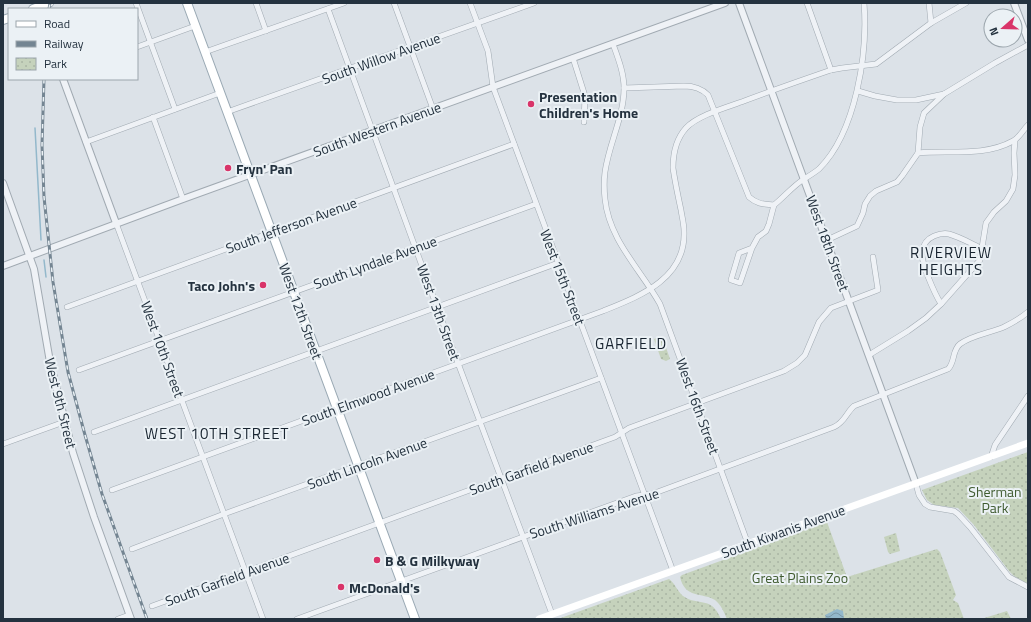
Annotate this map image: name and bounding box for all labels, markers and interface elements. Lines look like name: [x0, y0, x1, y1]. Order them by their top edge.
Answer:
legend: [8, 8, 138, 80]
north arrow: [983, 8, 1023, 48]
text: Road: [44, 14, 70, 33]
text: N: [985, 25, 1002, 38]
street label: South Willow Avenue: [319, 27, 443, 89]
text: Railway: [44, 34, 84, 53]
text: Park: [44, 54, 67, 73]
place label: Presentation Children's Home: [539, 86, 638, 123]
street label: South Western Avenue: [310, 96, 444, 162]
marker: Presentation Children's Home: [526, 99, 536, 109]
place label: Fryn' Pan: [236, 158, 293, 179]
marker: Fryn' Pan: [223, 163, 233, 173]
street label: South Jefferson Avenue: [222, 191, 360, 259]
street label: West 18th Street: [801, 192, 855, 294]
street label: West 15th Street: [535, 226, 591, 328]
street label: South Lyndale Avenue: [310, 230, 440, 294]
district label: RIVERVIEW HEIGHTS: [910, 241, 992, 281]
street label: West 12th Street: [274, 260, 328, 362]
street label: West 13th Street: [412, 261, 466, 363]
place label: Taco John's: [188, 275, 255, 296]
marker: Taco John's: [258, 280, 268, 290]
street label: West 10th Street: [136, 298, 190, 400]
district label: GARFIELD: [595, 332, 667, 355]
street label: West 9th Street: [40, 355, 82, 451]
street label: West 16th Street: [671, 355, 725, 457]
street label: South Elmwood Avenue: [299, 363, 437, 431]
district label: WEST 10TH STREET: [145, 422, 289, 445]
street label: South Lincoln Avenue: [304, 432, 430, 494]
street label: South Garfield Avenue: [466, 436, 596, 500]
park label: Sherman Park: [968, 481, 1022, 518]
street label: South Williams Avenue: [527, 482, 661, 544]
street label: South Kiwanis Avenue: [718, 499, 848, 563]
street label: South Garfield Avenue: [162, 547, 292, 611]
place label: B & G Milkyway: [385, 550, 480, 571]
marker: B & G Milkyway: [372, 555, 382, 565]
park label: Great Plains Zoo: [752, 567, 848, 588]
place label: McDonald's: [349, 577, 420, 598]
marker: McDonald's: [336, 582, 346, 592]

